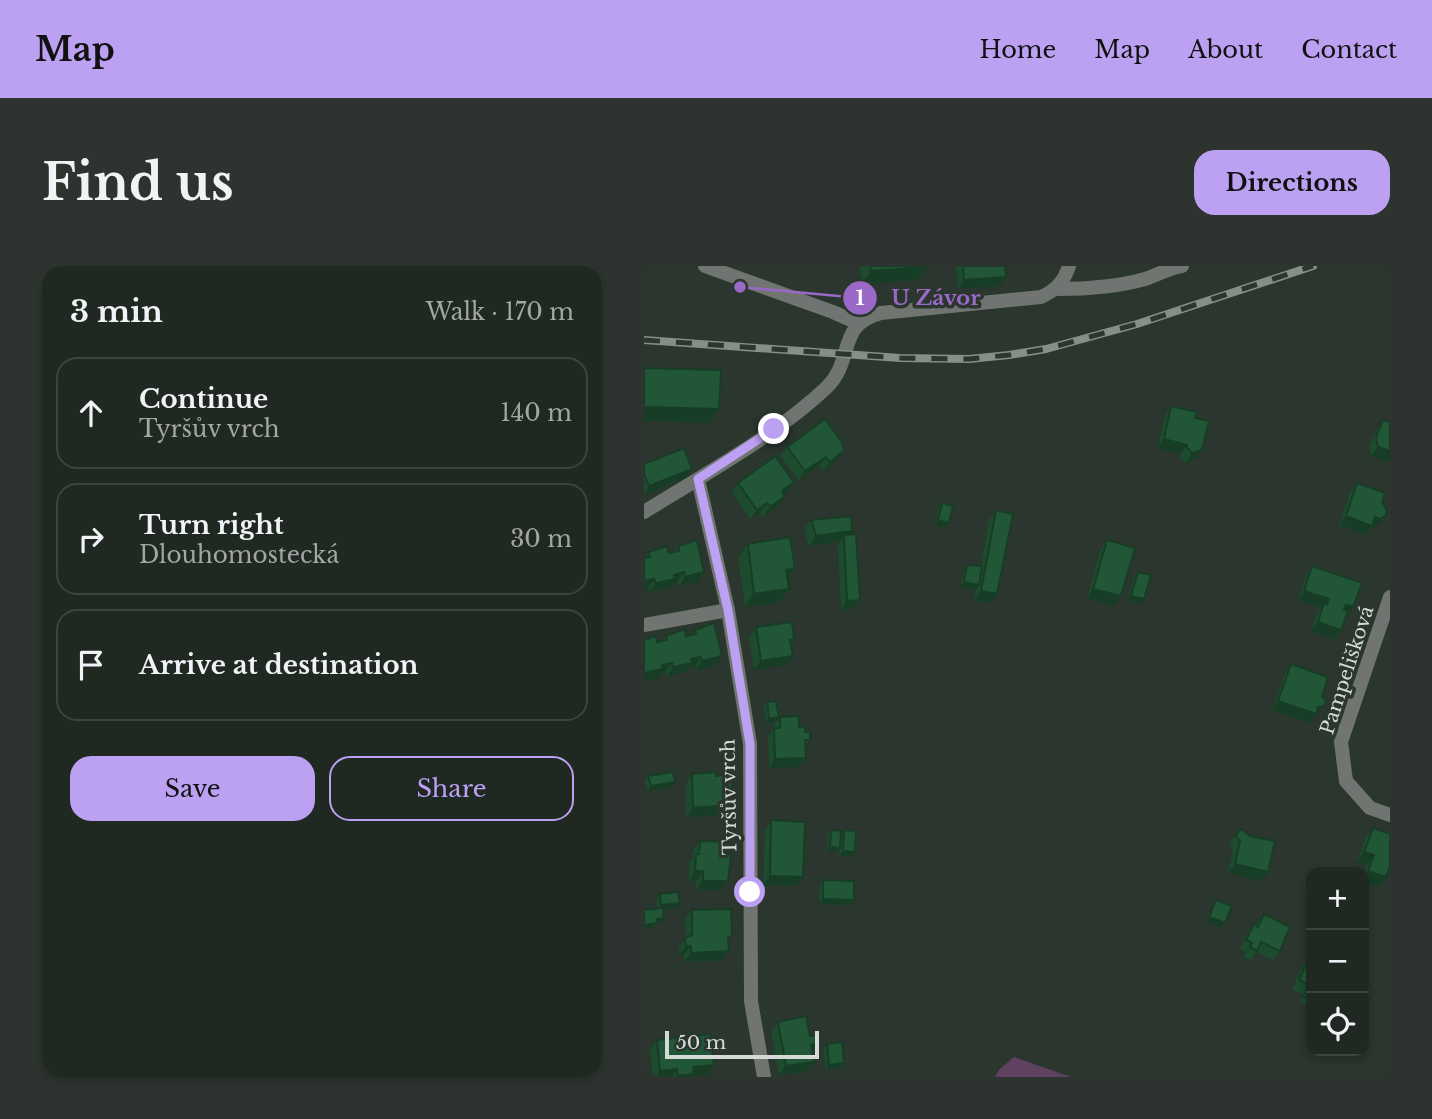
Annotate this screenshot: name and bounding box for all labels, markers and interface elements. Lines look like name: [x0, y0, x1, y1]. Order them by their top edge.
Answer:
text: Map: [35, 29, 115, 70]
text: Home: [980, 35, 1056, 64]
text: Map: [1094, 35, 1150, 64]
text: About: [1188, 35, 1263, 64]
text: Contact: [1301, 35, 1397, 64]
button: Directions: [1194, 150, 1390, 215]
text: Find us: [42, 152, 234, 213]
callout: U Závor: [843, 277, 995, 319]
text: 1: [855, 285, 865, 311]
text: U Závor: [891, 285, 981, 311]
text: 3 min: [70, 293, 163, 330]
text: Walk · 170 m: [426, 298, 574, 326]
text: Continue: [139, 383, 268, 415]
icon: ahead: [72, 394, 110, 432]
text: 140 m: [501, 399, 572, 427]
route end: [758, 413, 789, 444]
text: Tyršův vrch: [139, 415, 280, 443]
text: Turn right: [139, 509, 284, 541]
icon: right: [72, 520, 110, 558]
text: 30 m: [510, 525, 572, 553]
text: Dlouhomostecká: [139, 541, 339, 569]
street label: Pampelišková: [1315, 602, 1379, 737]
icon: arrive: [72, 646, 110, 684]
text: Arrive at destination: [139, 649, 419, 681]
street label: Tyršův vrch: [716, 739, 742, 855]
button: Save: [70, 756, 315, 821]
button: Share: [329, 756, 574, 821]
map controls: [1306, 867, 1369, 1056]
button: +: [1306, 867, 1369, 930]
route start: [734, 876, 765, 907]
button: −: [1306, 930, 1369, 993]
button: locate: [1306, 993, 1369, 1056]
scale bar: [665, 1028, 819, 1060]
text: 50 m: [676, 1031, 726, 1054]

